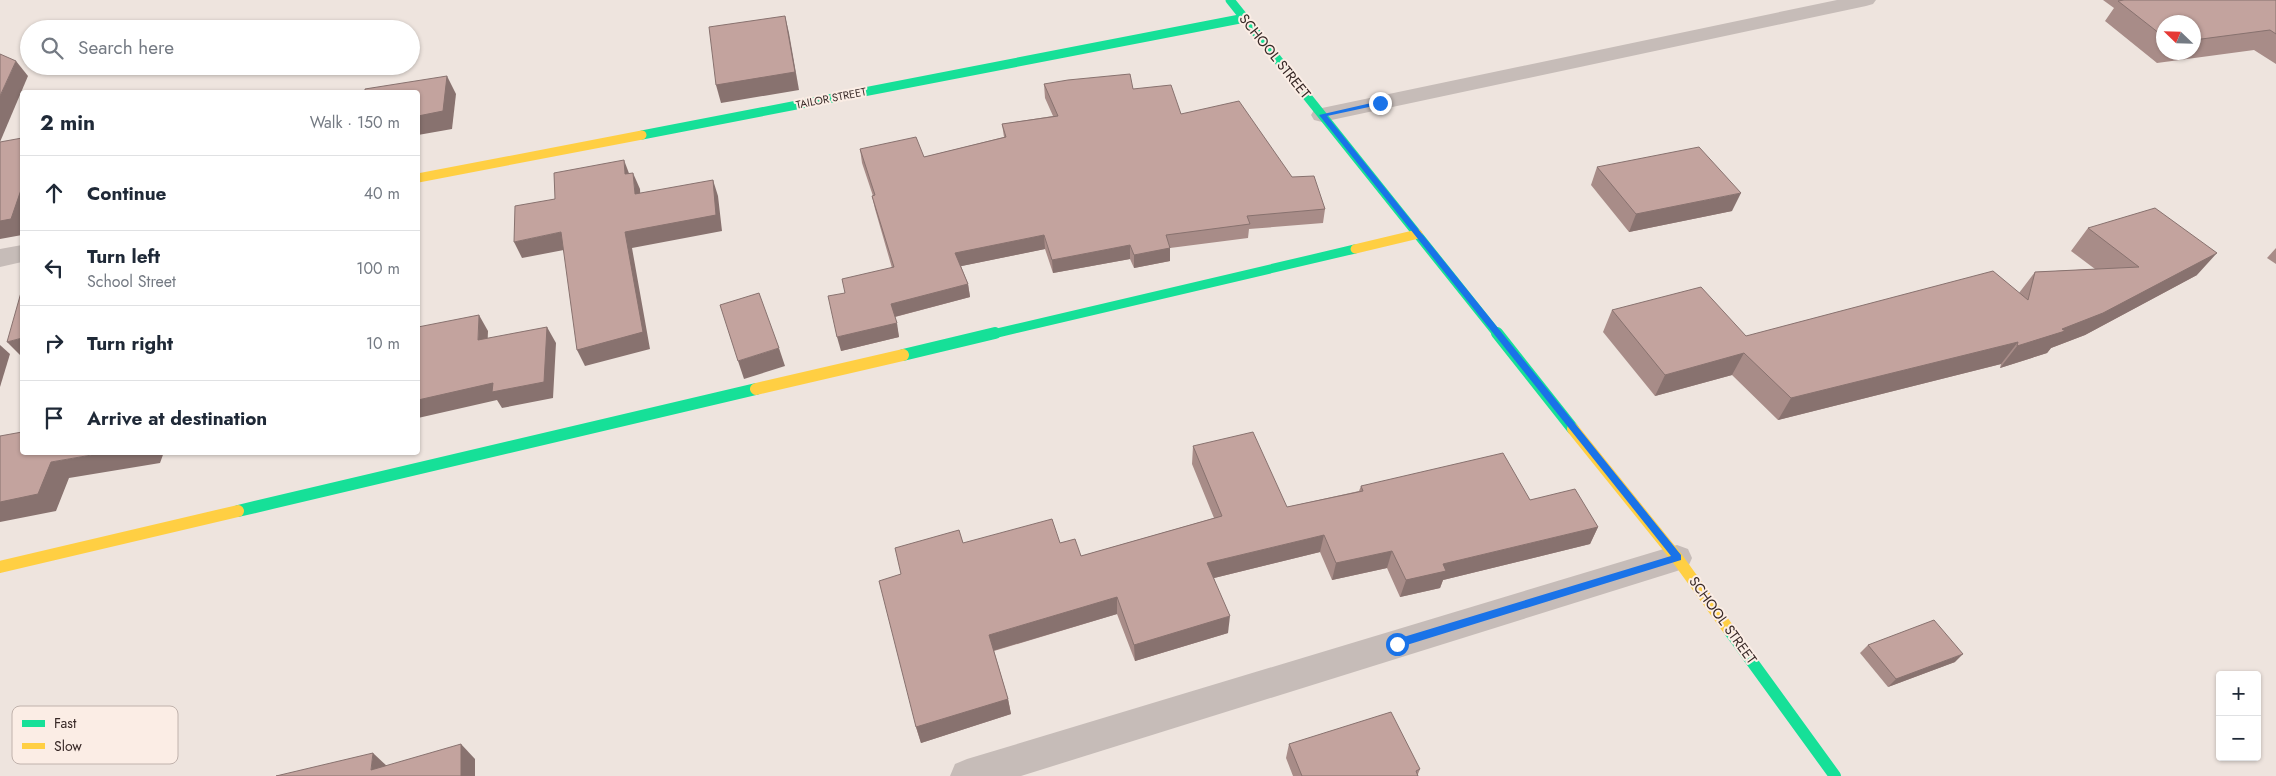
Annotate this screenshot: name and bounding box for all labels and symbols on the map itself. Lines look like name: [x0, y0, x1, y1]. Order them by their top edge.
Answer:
street label: SCHOOL STREET: [1235, 9, 1316, 103]
north arrow: [2156, 15, 2201, 60]
street label: TAILOR STREET: [794, 83, 868, 113]
route end: [1369, 92, 1392, 115]
street label: SCHOOL STREET: [1684, 572, 1762, 668]
route start: [1386, 633, 1409, 656]
legend: [12, 706, 178, 764]
text: Fast: [54, 713, 77, 733]
text: Slow: [54, 736, 82, 756]

